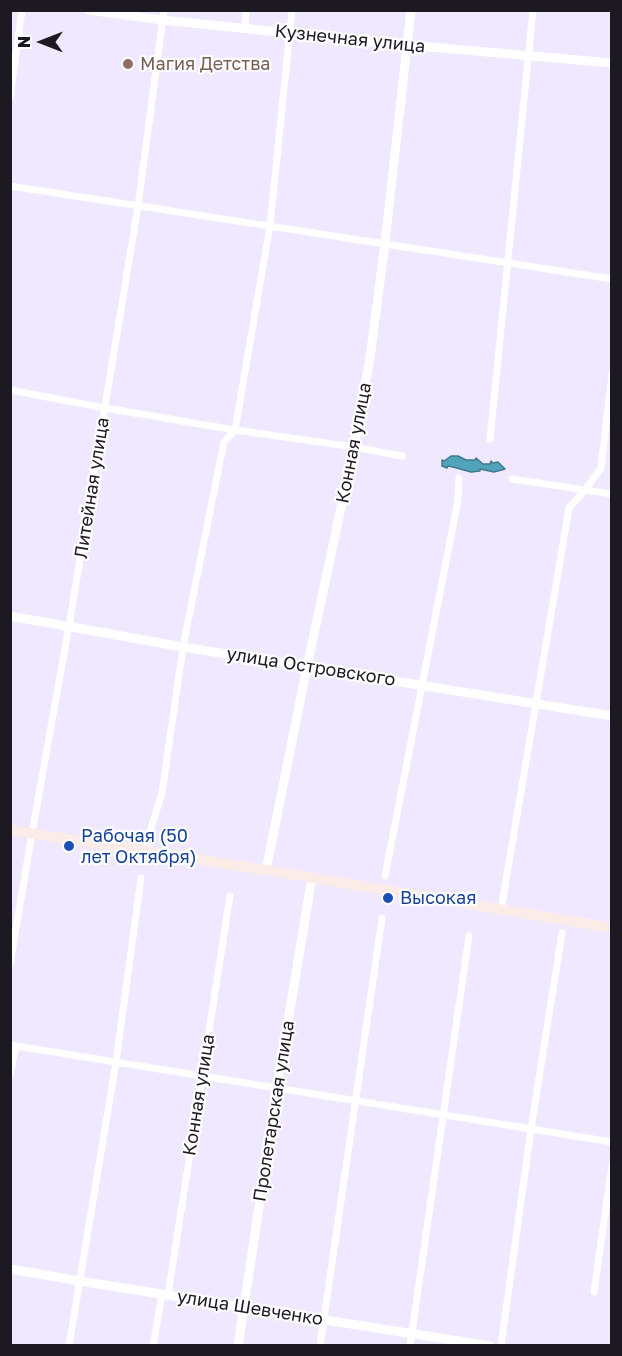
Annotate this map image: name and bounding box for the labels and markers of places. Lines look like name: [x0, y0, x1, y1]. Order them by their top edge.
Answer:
place label: Магия Детства: [140, 53, 270, 75]
marker: Магия Детства: [121, 57, 135, 71]
place label: Рабочая (50 лет Октября): [81, 825, 197, 868]
marker: Рабочая (50 лет Октября): [62, 839, 76, 853]
place label: Высокая: [400, 887, 476, 909]
marker: Высокая: [381, 891, 395, 905]

